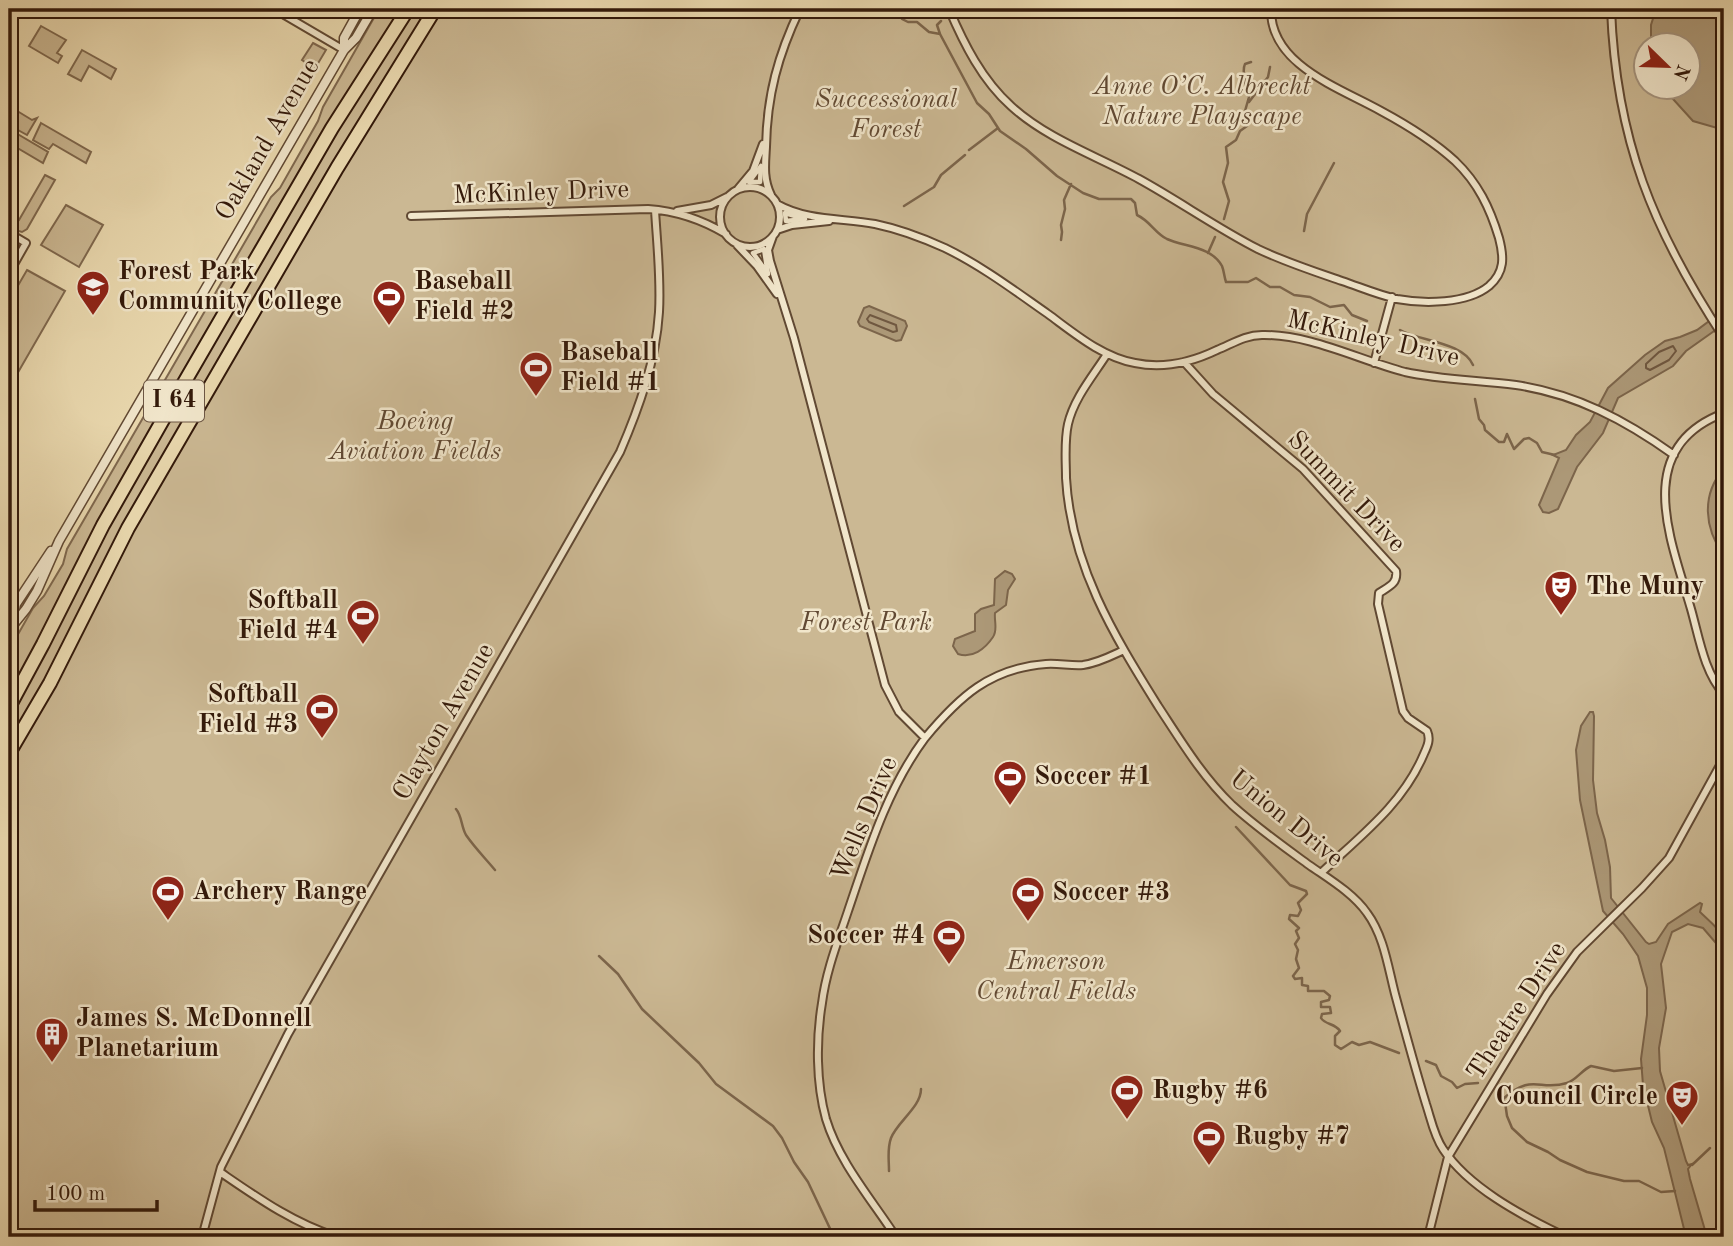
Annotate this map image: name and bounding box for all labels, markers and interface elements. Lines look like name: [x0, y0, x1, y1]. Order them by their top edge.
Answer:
north arrow: [1632, 32, 1702, 102]
street label: Oakland Avenue: [211, 55, 325, 225]
text: N: [1669, 61, 1692, 82]
park label: Anne O’C. Albrecht Nature Playscape: [1091, 74, 1312, 130]
park label: Successional Forest: [815, 87, 958, 143]
street label: McKinley Drive: [452, 177, 630, 209]
place label: Forest Park Community College: [118, 259, 342, 315]
school or university icon: Forest Park Community College: [74, 268, 112, 317]
place label: Baseball Field #2: [414, 269, 514, 325]
sports icon: Baseball Field #2: [370, 278, 408, 327]
street label: McKinley Drive: [1284, 306, 1462, 372]
place label: Baseball Field #1: [560, 340, 660, 396]
sports icon: Baseball Field #1: [517, 349, 555, 398]
road number: I 64: [144, 380, 204, 422]
park label: Boeing Aviation Fields: [327, 409, 501, 465]
street label: Summit Drive: [1282, 426, 1410, 558]
theatre icon: The Muny: [1542, 568, 1580, 617]
place label: The Muny: [1586, 574, 1704, 600]
place label: Softball Field #4: [238, 588, 338, 644]
sports icon: Softball Field #4: [344, 597, 382, 646]
park label: Forest Park: [799, 610, 932, 636]
street label: Clayton Avenue: [389, 639, 499, 805]
place label: Softball Field #3: [198, 682, 298, 738]
sports icon: Softball Field #3: [303, 691, 341, 740]
street label: Wells Drive: [827, 753, 903, 885]
sports icon: Soccer #1: [991, 758, 1029, 807]
place label: Soccer #1: [1034, 764, 1152, 790]
street label: Union Drive: [1224, 765, 1348, 873]
sports icon: Archery Range: [149, 873, 187, 922]
sports icon: Soccer #3: [1009, 874, 1047, 923]
place label: Archery Range: [192, 879, 367, 905]
place label: Soccer #3: [1052, 880, 1170, 906]
sports icon: Soccer #4: [930, 917, 968, 966]
place label: Soccer #4: [807, 923, 925, 949]
street label: Theatre Drive: [1463, 937, 1571, 1085]
park label: Emerson Central Fields: [976, 949, 1136, 1005]
place label: James S. McDonnell Planetarium: [76, 1006, 312, 1062]
building icon: James S. McDonnell Planetarium: [33, 1015, 71, 1064]
sports icon: Rugby #6: [1108, 1072, 1146, 1121]
place label: Rugby #6: [1152, 1078, 1268, 1104]
theatre icon: Council Circle: [1663, 1078, 1701, 1127]
place label: Council Circle: [1495, 1084, 1658, 1110]
sports icon: Rugby #7: [1190, 1118, 1228, 1167]
place label: Rugby #7: [1234, 1124, 1350, 1150]
scale bar: [35, 1169, 158, 1213]
text: 100 m: [46, 1184, 105, 1205]

